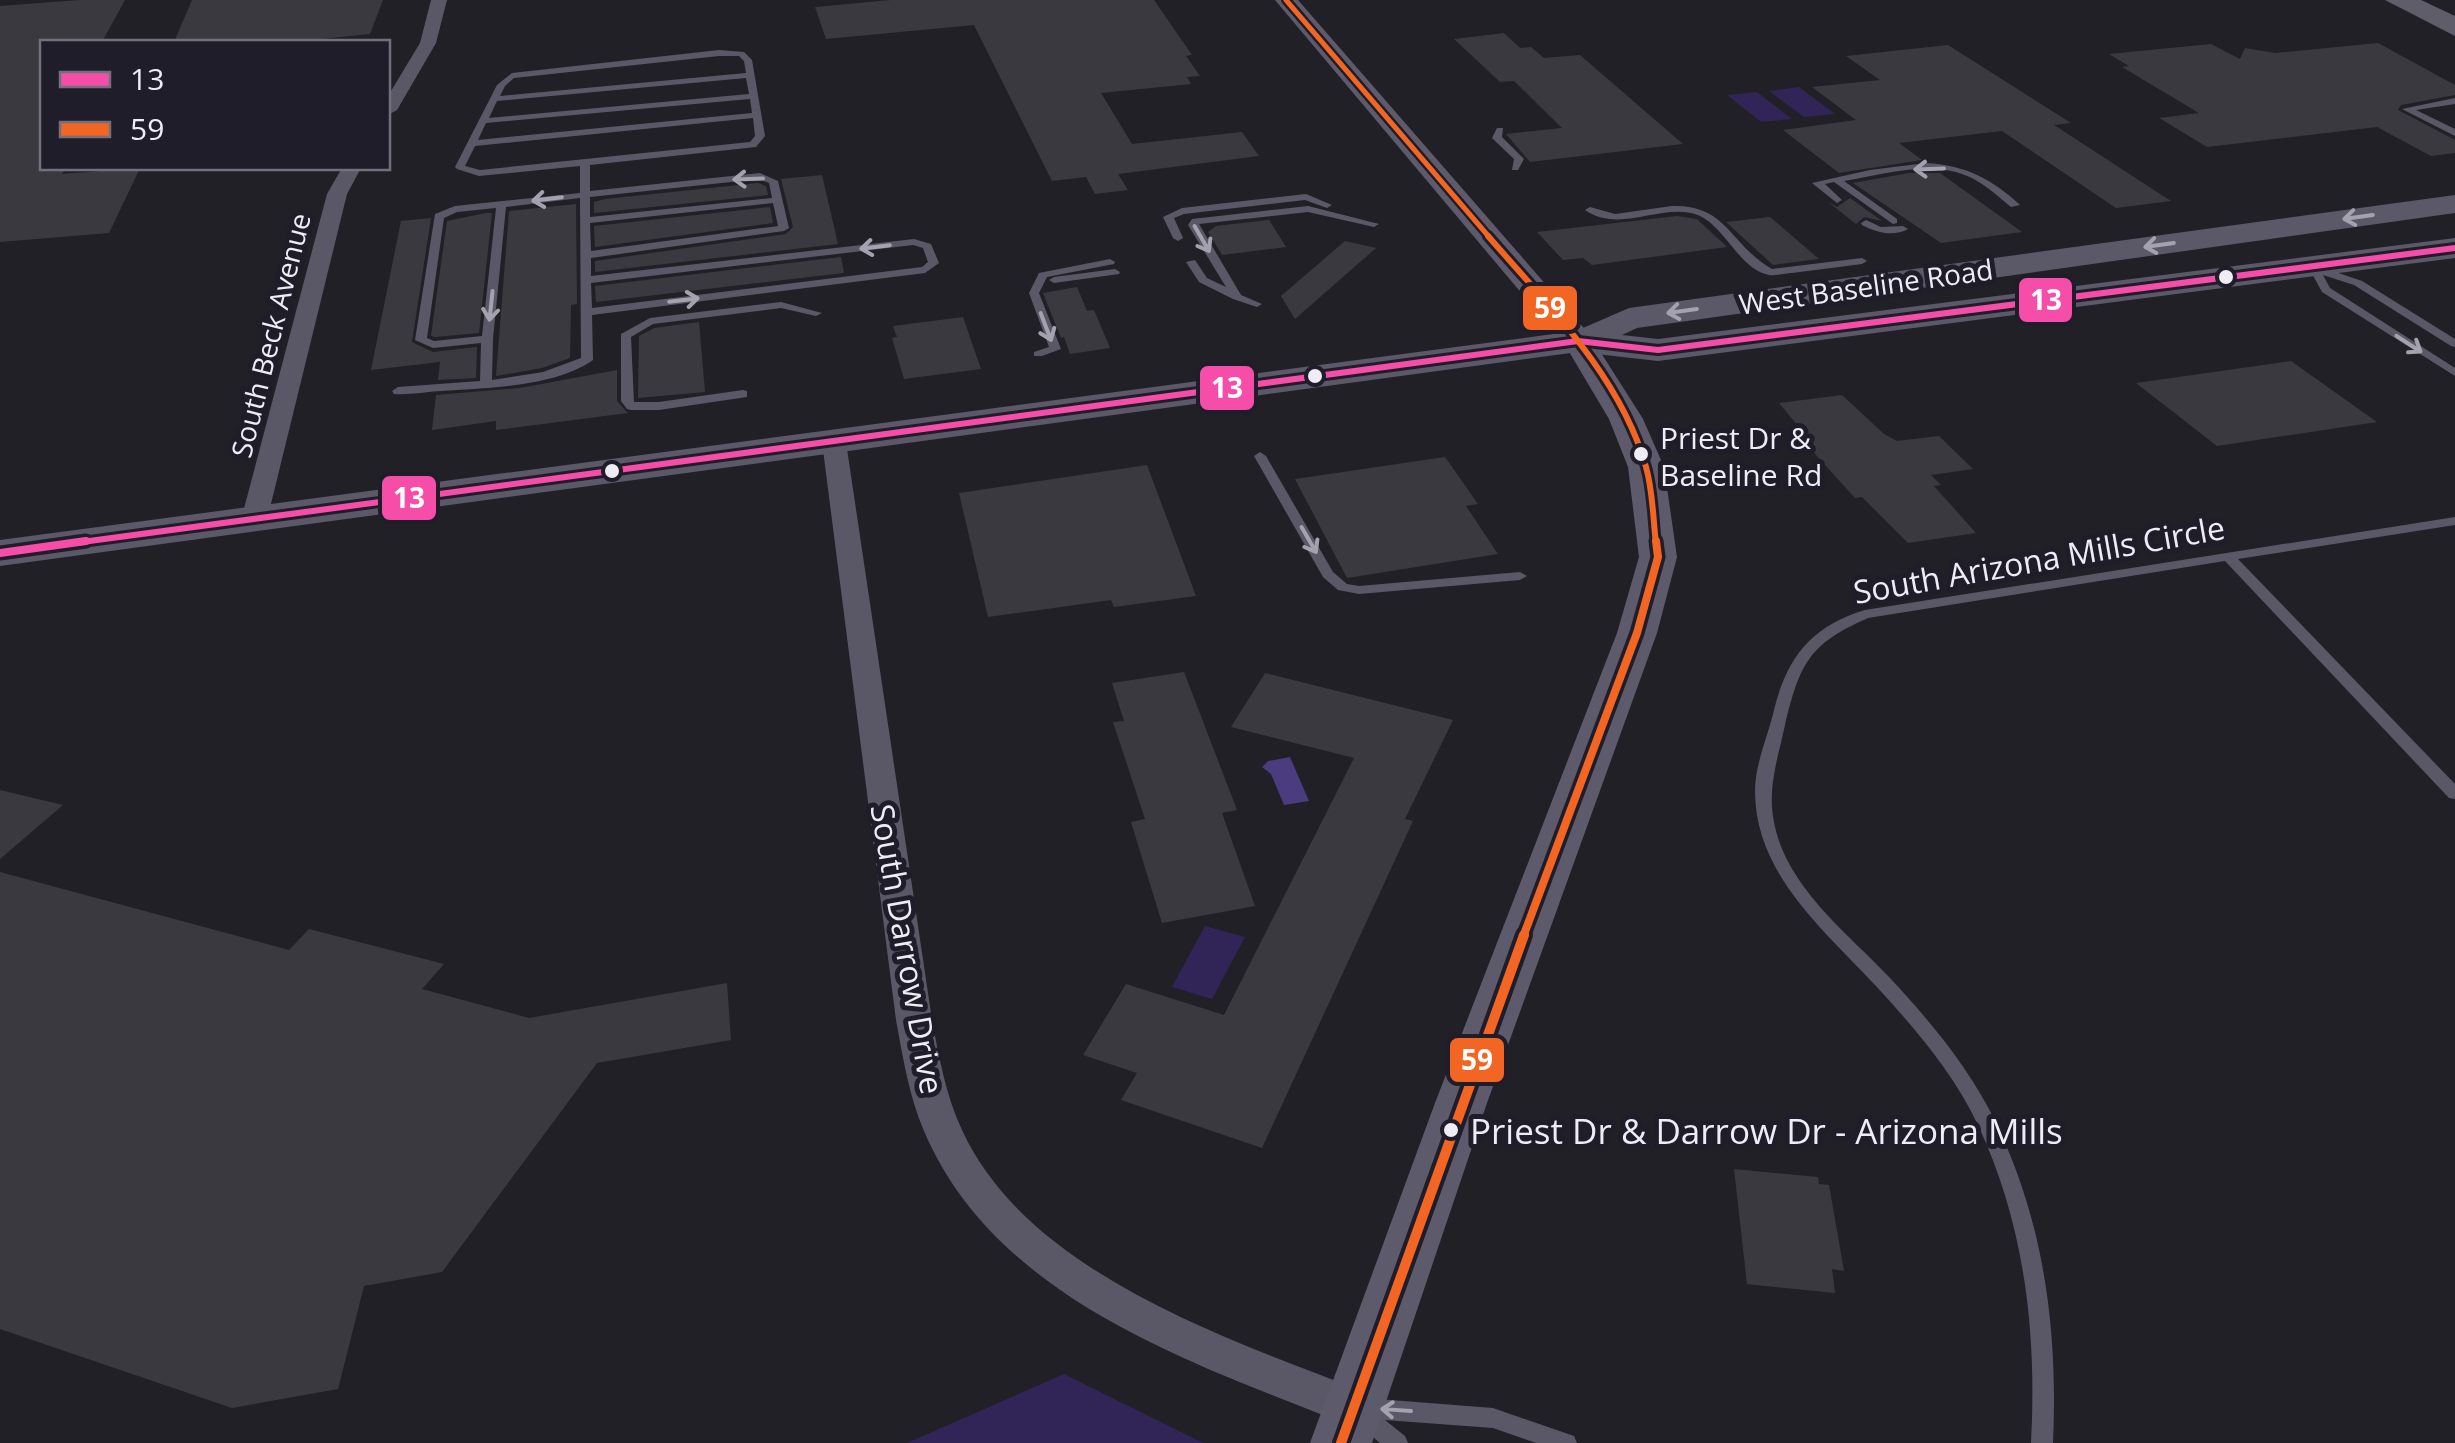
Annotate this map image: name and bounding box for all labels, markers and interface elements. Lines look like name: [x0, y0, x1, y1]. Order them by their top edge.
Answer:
legend: [40, 40, 390, 170]
text: 13: [130, 58, 164, 99]
text: 59: [130, 108, 164, 149]
one-way arrow: [1913, 159, 1945, 178]
one-way arrow: [732, 169, 764, 188]
one-way arrow: [532, 190, 564, 209]
street label: South Beck Avenue: [221, 209, 319, 461]
one-way arrow: [2343, 209, 2375, 227]
one-way arrow: [1193, 224, 1213, 253]
one-way arrow: [2143, 236, 2176, 254]
one-way arrow: [859, 238, 892, 257]
street label: West Baseline Road: [1737, 249, 1995, 323]
unlabelled marker: [2216, 267, 2236, 287]
line badge: 13: [2017, 276, 2074, 324]
text: 13: [2030, 280, 2062, 318]
line badge: 59: [1521, 284, 1579, 332]
text: 59: [1534, 288, 1566, 326]
one-way arrow: [481, 290, 500, 322]
one-way arrow: [668, 291, 700, 309]
one-way arrow: [1666, 303, 1698, 321]
one-way arrow: [1039, 311, 1057, 341]
one-way arrow: [2395, 333, 2423, 354]
line badge: 13: [1198, 364, 1256, 412]
unlabelled marker: [1305, 366, 1325, 386]
text: 13: [1211, 368, 1243, 406]
place label: Priest Dr & Baseline Rd: [1660, 417, 1822, 495]
marker: Priest Dr & Baseline Rd: [1631, 444, 1651, 464]
unlabelled marker: [602, 461, 622, 481]
line badge: 13: [380, 474, 438, 522]
text: 13: [393, 478, 425, 516]
street label: South Arizona Mills Circle: [1850, 505, 2228, 613]
one-way arrow: [1299, 525, 1319, 555]
street label: South Darrow Drive: [861, 801, 955, 1097]
line badge: 59: [1448, 1036, 1506, 1084]
text: 59: [1461, 1040, 1493, 1078]
place label: Priest Dr & Darrow Dr - Arizona Mills: [1470, 1107, 2063, 1154]
marker: Priest Dr & Darrow Dr - Arizona Mills: [1441, 1120, 1461, 1140]
one-way arrow: [1381, 1401, 1413, 1420]

